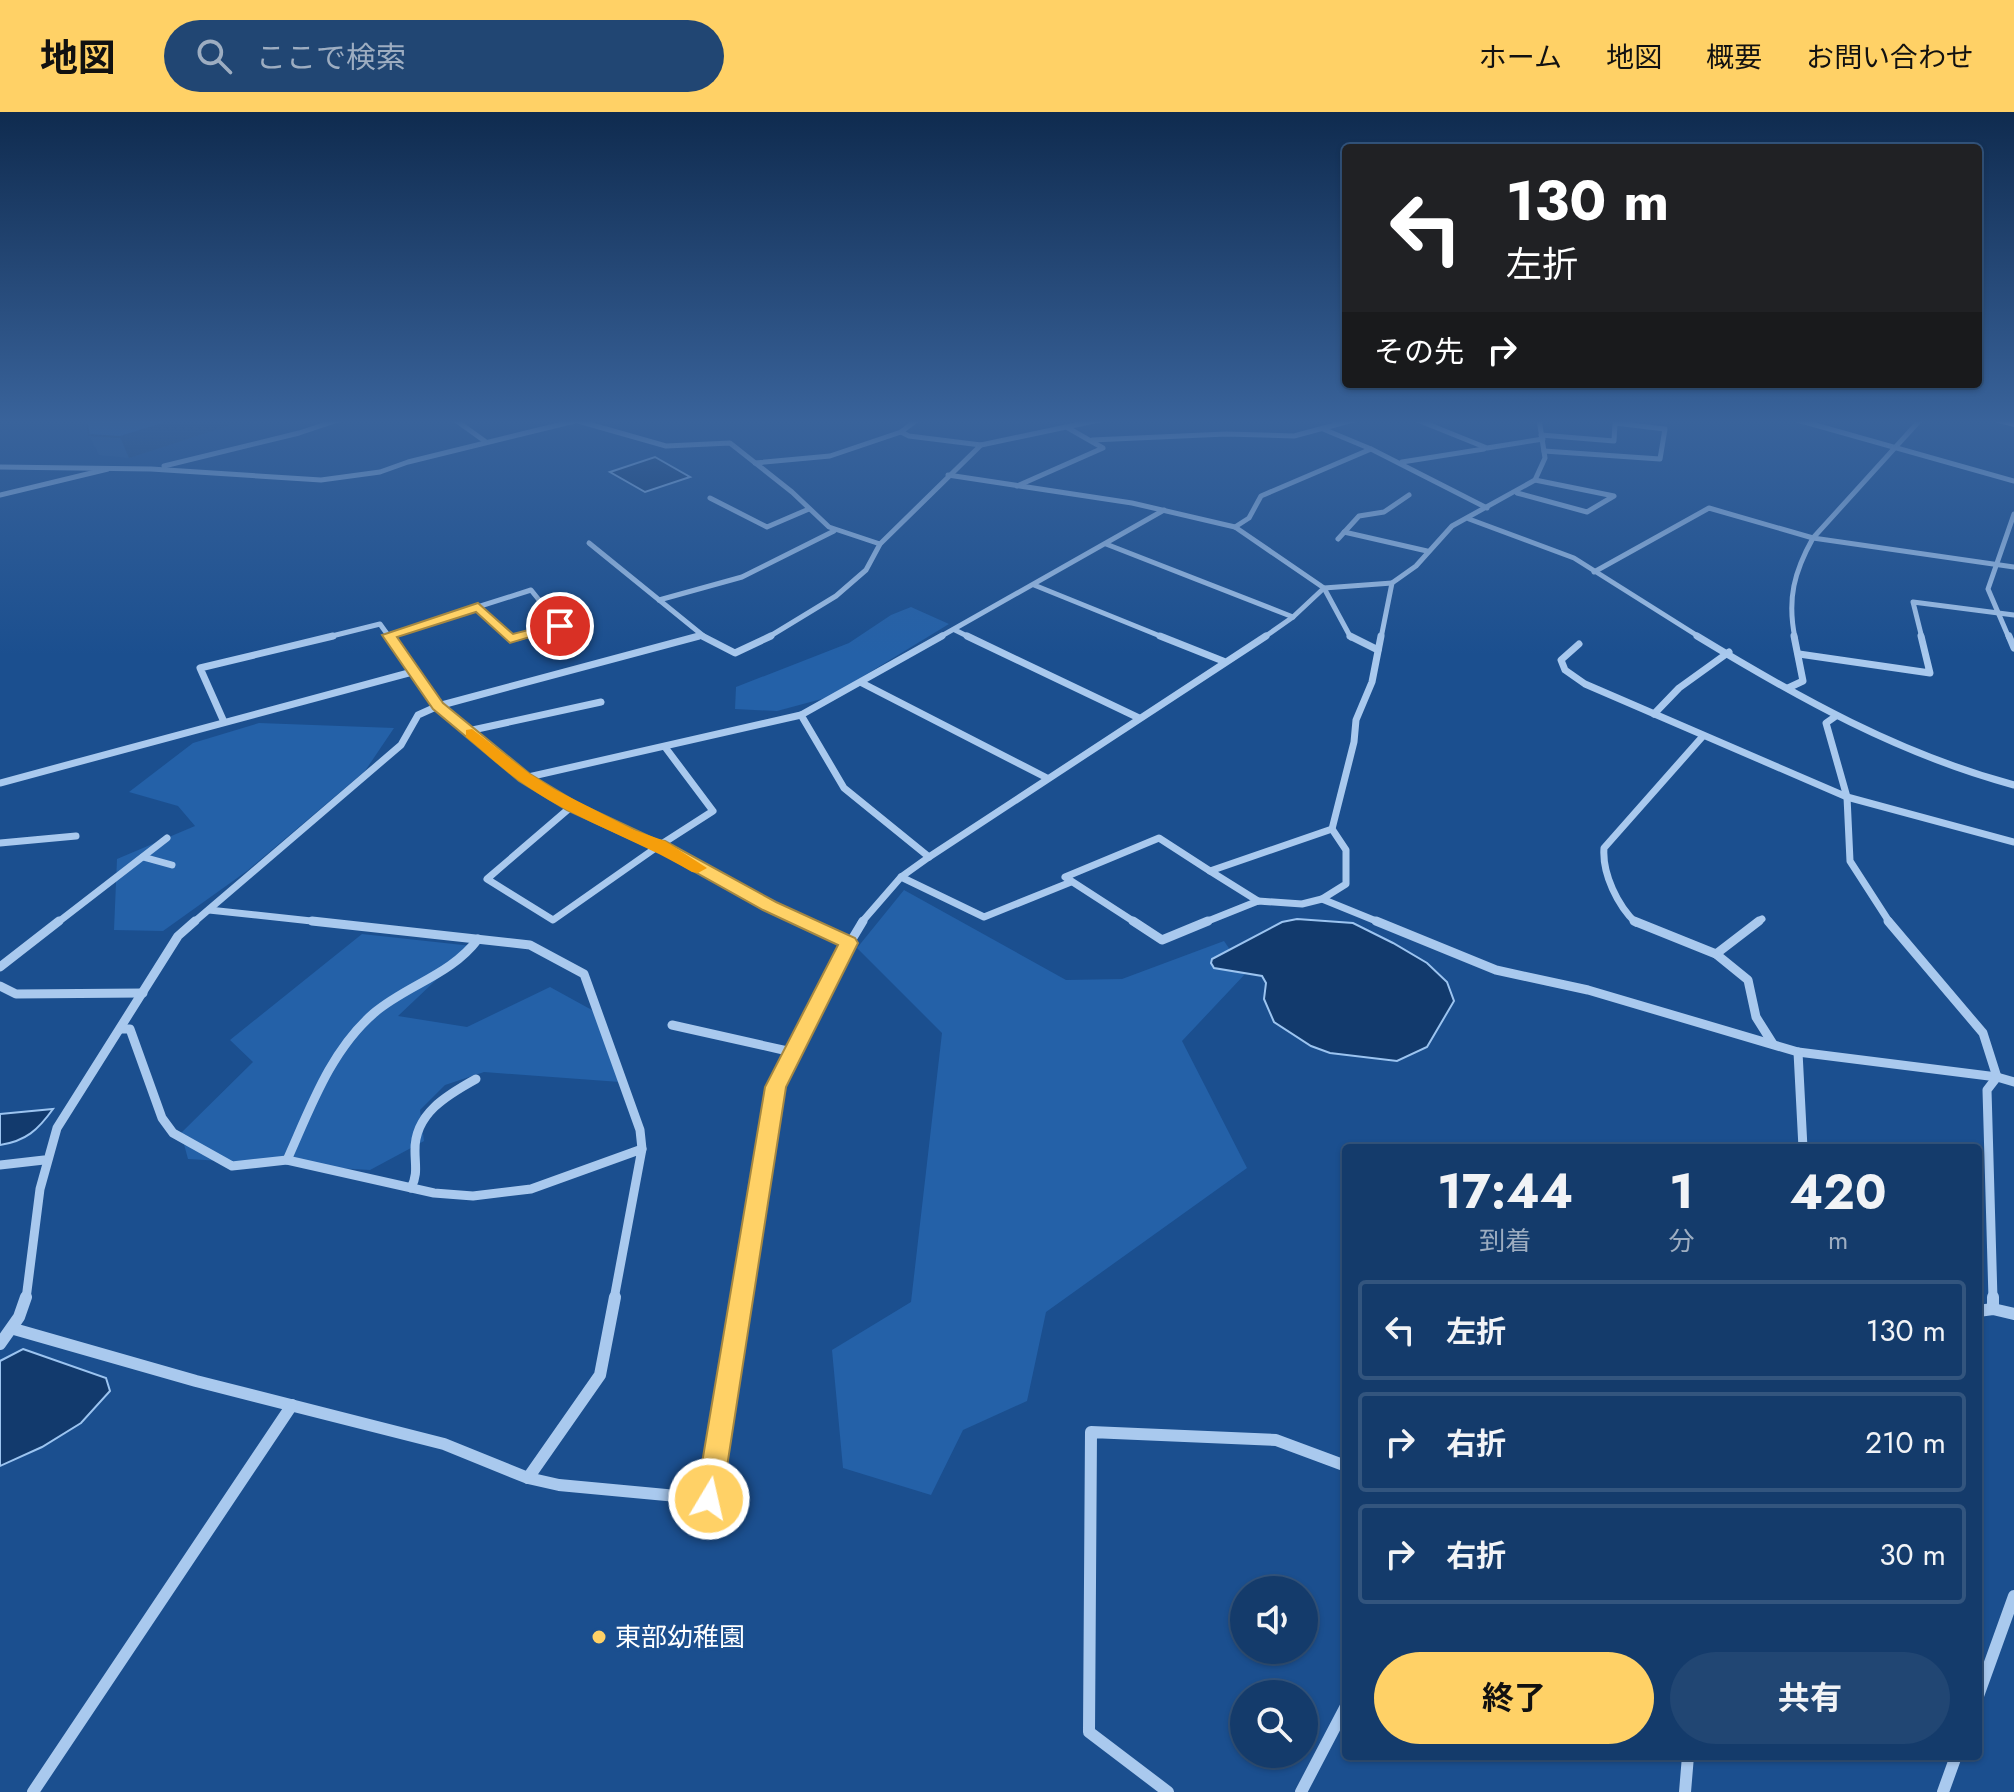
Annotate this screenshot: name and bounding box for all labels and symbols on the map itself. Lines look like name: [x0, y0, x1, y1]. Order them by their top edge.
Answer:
pin: [526, 592, 594, 660]
position arrow: [667, 1457, 751, 1541]
place label: 東部幼稚園: [615, 1618, 745, 1656]
marker: 東部幼稚園: [590, 1628, 608, 1646]

